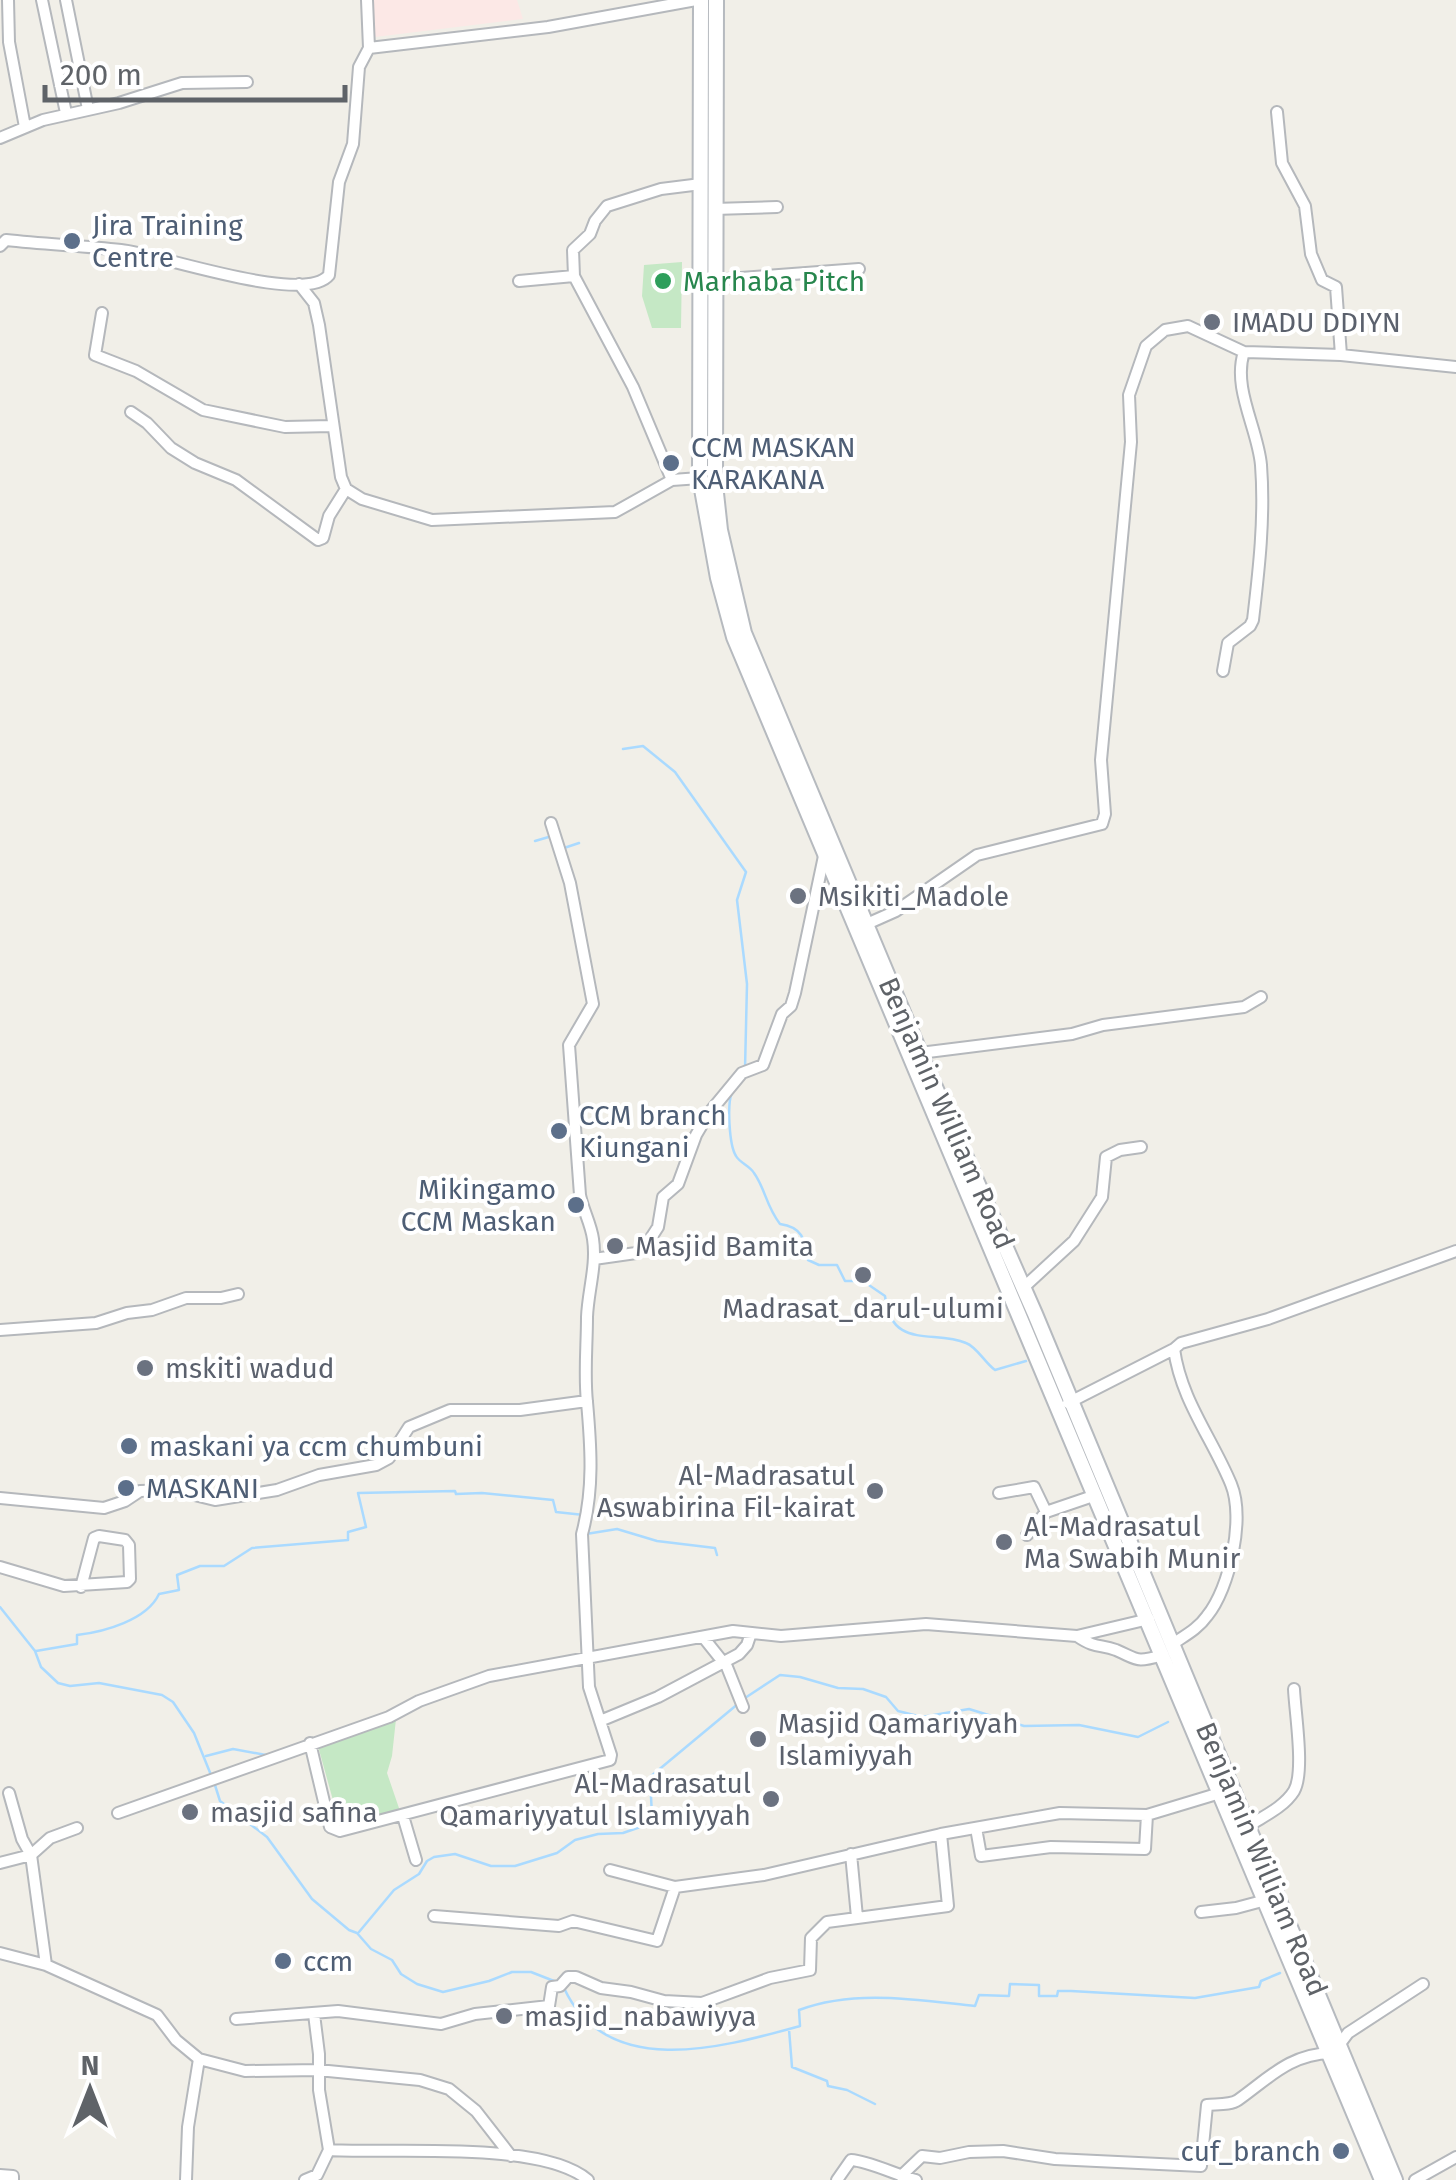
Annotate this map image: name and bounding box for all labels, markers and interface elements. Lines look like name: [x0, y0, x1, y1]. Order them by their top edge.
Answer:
scale bar: [45, 40, 345, 102]
text: 200 m: [60, 57, 142, 93]
place label: Jira Training Centre: [92, 209, 243, 274]
marker: Jira Training Centre: [61, 230, 83, 252]
place label: Marhaba Pitch: [683, 265, 865, 298]
marker: Marhaba Pitch: [652, 270, 674, 292]
place label: IMADU DDIYN: [1232, 306, 1401, 339]
marker: IMADU DDIYN: [1201, 311, 1223, 333]
place label: CCM MASKAN KARAKANA: [691, 431, 856, 496]
marker: CCM MASKAN KARAKANA: [660, 452, 682, 474]
place label: Msikiti_Madole: [818, 880, 1009, 913]
marker: Msikiti_Madole: [787, 885, 809, 907]
street label: Benjamin William Road: [872, 972, 1021, 1254]
place label: CCM branch Kiungani: [579, 1099, 727, 1164]
marker: CCM branch Kiungani: [548, 1120, 570, 1142]
place label: Mikingamo CCM Maskan: [401, 1173, 556, 1238]
marker: Mikingamo CCM Maskan: [565, 1194, 587, 1216]
place label: Masjid Bamita: [635, 1230, 814, 1263]
marker: Masjid Bamita: [604, 1235, 626, 1257]
marker: Madrasat_darul-ulumi: [852, 1264, 874, 1286]
place label: Madrasat_darul-ulumi: [722, 1292, 1004, 1325]
place label: mskiti wadud: [165, 1352, 335, 1385]
marker: mskiti wadud: [134, 1357, 156, 1379]
place label: maskani ya ccm chumbuni: [149, 1430, 483, 1463]
marker: maskani ya ccm chumbuni: [118, 1435, 140, 1457]
place label: Al-Madrasatul Aswabirina Fil-kairat: [597, 1459, 856, 1524]
place label: MASKANI: [146, 1472, 259, 1505]
marker: MASKANI: [115, 1477, 137, 1499]
marker: Al-Madrasatul Aswabirina Fil-kairat: [864, 1480, 886, 1502]
place label: Al-Madrasatul Ma Swabih Munir: [1024, 1510, 1240, 1575]
marker: Al-Madrasatul Ma Swabih Munir: [993, 1531, 1015, 1553]
place label: Masjid Qamariyyah Islamiyyah: [778, 1707, 1019, 1772]
street label: Benjamin William Road: [1189, 1717, 1334, 2001]
marker: Masjid Qamariyyah Islamiyyah: [747, 1728, 769, 1750]
place label: Al-Madrasatul Qamariyyatul Islamiyyah: [439, 1767, 751, 1832]
marker: Al-Madrasatul Qamariyyatul Islamiyyah: [760, 1788, 782, 1810]
place label: masjid safina: [210, 1796, 378, 1829]
marker: masjid safina: [179, 1801, 201, 1823]
place label: ccm: [303, 1945, 353, 1978]
marker: ccm: [272, 1950, 294, 1972]
place label: masjid_nabawiyya: [524, 2000, 756, 2033]
marker: masjid_nabawiyya: [493, 2005, 515, 2027]
north arrow: [40, 2040, 140, 2140]
text: N: [81, 2049, 99, 2082]
place label: cuf_branch: [1181, 2135, 1321, 2168]
marker: cuf_branch: [1330, 2140, 1352, 2162]

